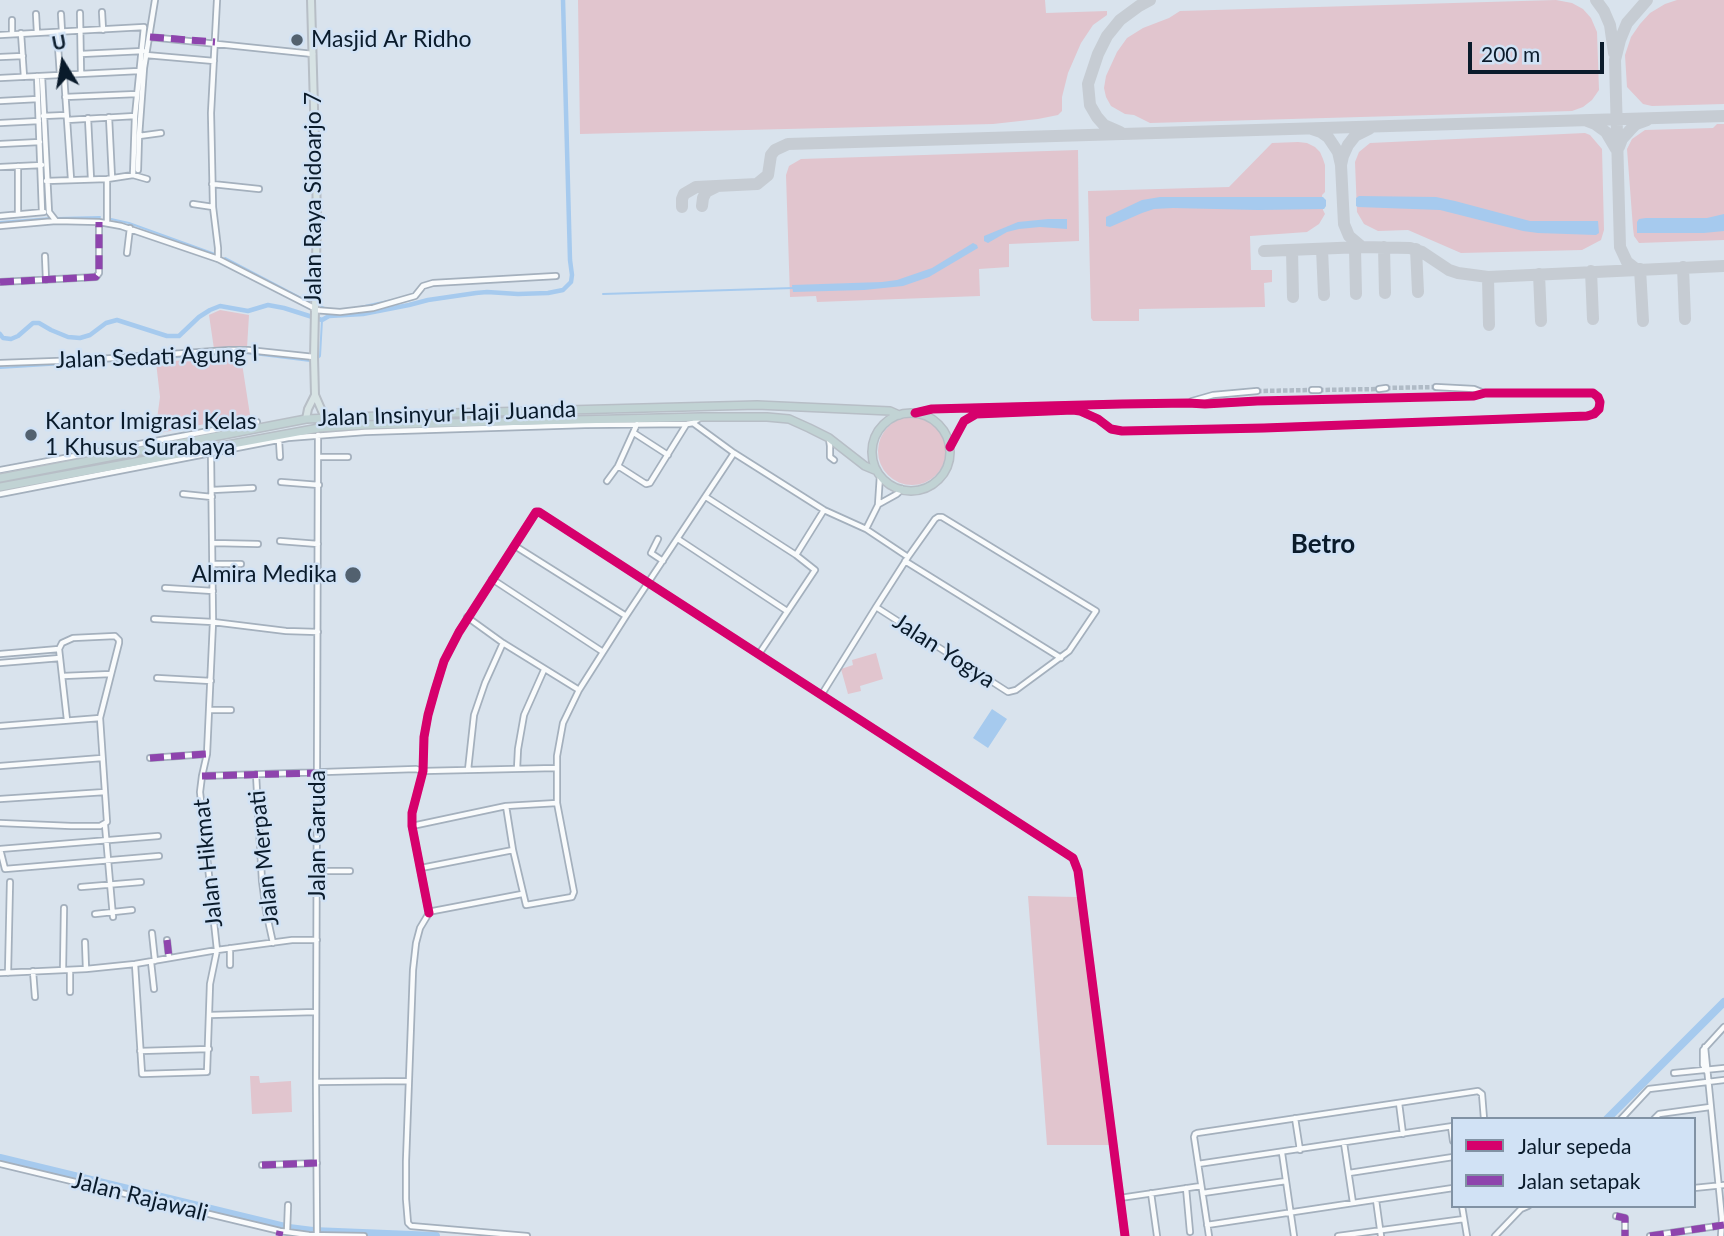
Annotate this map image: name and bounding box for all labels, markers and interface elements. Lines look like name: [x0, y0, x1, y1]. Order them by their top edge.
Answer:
place label: Masjid Ar Ridho: [311, 26, 472, 54]
north arrow: [28, 28, 98, 98]
scale bar: [1472, 28, 1608, 72]
text: U: [50, 29, 68, 55]
marker: Masjid Ar Ridho: [289, 32, 305, 48]
text: 200 m: [1481, 41, 1540, 66]
street label: Jalan Raya Sidoarjo 7: [300, 92, 328, 304]
street label: Jalan Sedati Agung I: [55, 340, 259, 374]
street label: Jalan Insinyur Haji Juanda: [317, 396, 577, 432]
place label: Kantor Imigrasi Kelas 1 Khusus Surabaya: [45, 408, 257, 462]
marker: Kantor Imigrasi Kelas 1 Khusus Surabaya: [23, 427, 39, 443]
district label: Betro: [1291, 529, 1355, 561]
place label: Almira Medika: [191, 561, 337, 589]
marker: Almira Medika: [343, 565, 363, 585]
street label: Jalan Yogya: [888, 608, 1000, 694]
street label: Jalan Garuda: [304, 770, 332, 900]
street label: Jalan Merpati: [243, 789, 285, 927]
street label: Jalan Hikmat: [188, 797, 228, 929]
legend: [1451, 1117, 1696, 1208]
text: Jalur sepeda: [1518, 1133, 1631, 1158]
street label: Jalan Rajawali: [69, 1167, 211, 1227]
text: Jalan setapak: [1518, 1168, 1640, 1193]

